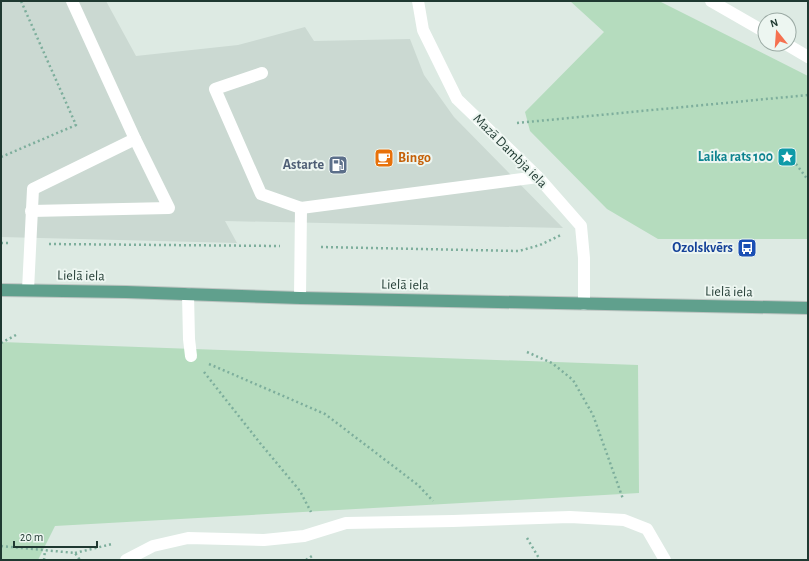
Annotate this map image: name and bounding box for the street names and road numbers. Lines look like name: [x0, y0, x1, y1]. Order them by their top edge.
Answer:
street label: Mazā Dambja iela: [470, 111, 550, 191]
street label: Lielā iela: [57, 269, 105, 283]
street label: Lielā iela: [381, 278, 429, 292]
street label: Lielā iela: [705, 285, 753, 299]

